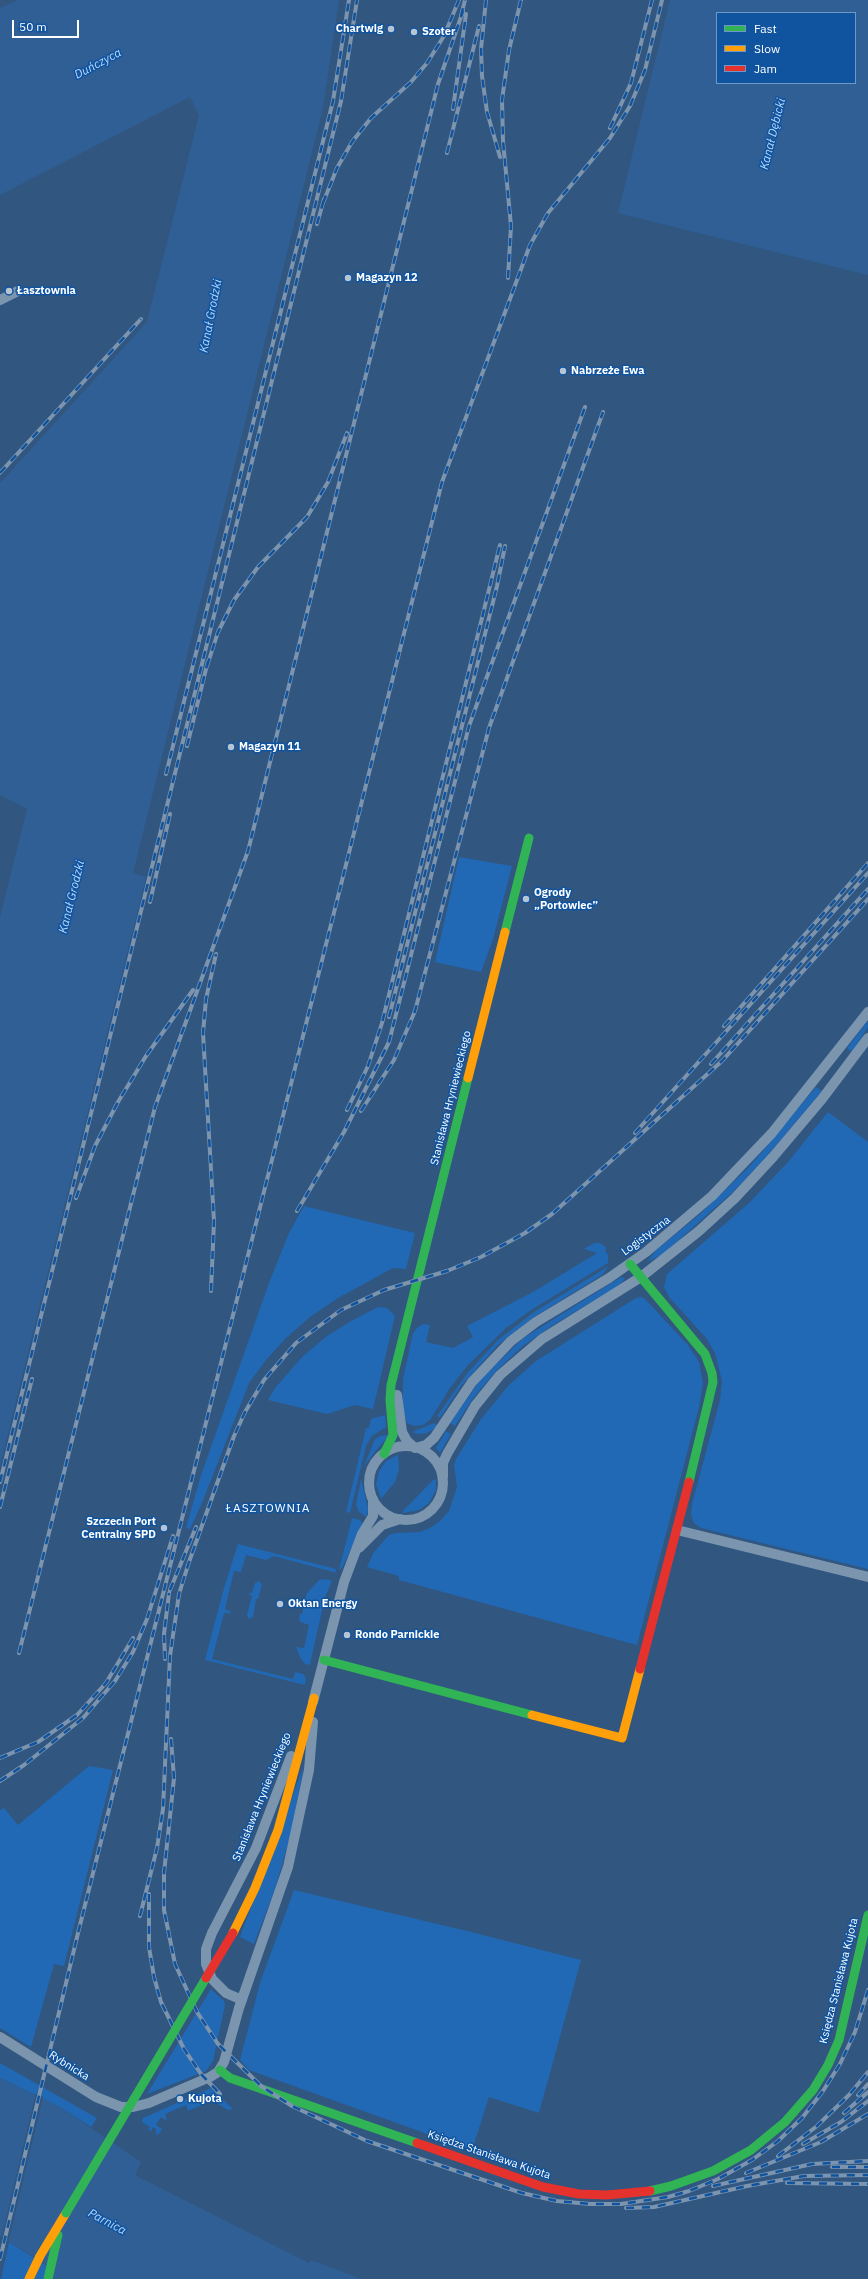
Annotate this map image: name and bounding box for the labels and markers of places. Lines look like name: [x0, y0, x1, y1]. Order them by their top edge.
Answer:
place label: Chartwig: [336, 22, 383, 36]
marker: Chartwig: [386, 24, 396, 34]
place label: Szoter: [422, 25, 455, 39]
marker: Szoter: [409, 27, 419, 37]
place label: Magazyn 12: [356, 271, 418, 285]
marker: Magazyn 12: [343, 273, 353, 283]
place label: Łasztownia: [17, 284, 76, 298]
marker: Łasztownia: [4, 286, 14, 296]
place label: Nabrzeże Ewa: [571, 364, 644, 378]
marker: Nabrzeże Ewa: [558, 366, 568, 376]
place label: Magazyn 11: [239, 740, 301, 754]
marker: Magazyn 11: [226, 742, 236, 752]
place label: Ogrody „Portowiec”: [534, 886, 598, 912]
marker: Ogrody „Portowiec”: [521, 894, 531, 904]
place label: Szczecin Port Centralny SPD: [81, 1515, 156, 1541]
marker: Szczecin Port Centralny SPD: [159, 1523, 169, 1533]
place label: Oktan Energy: [288, 1597, 357, 1611]
marker: Oktan Energy: [275, 1599, 285, 1609]
place label: Rondo Parnickie: [355, 1628, 439, 1642]
marker: Rondo Parnickie: [342, 1630, 352, 1640]
place label: Kujota: [188, 2092, 222, 2106]
marker: Kujota: [175, 2094, 185, 2104]

